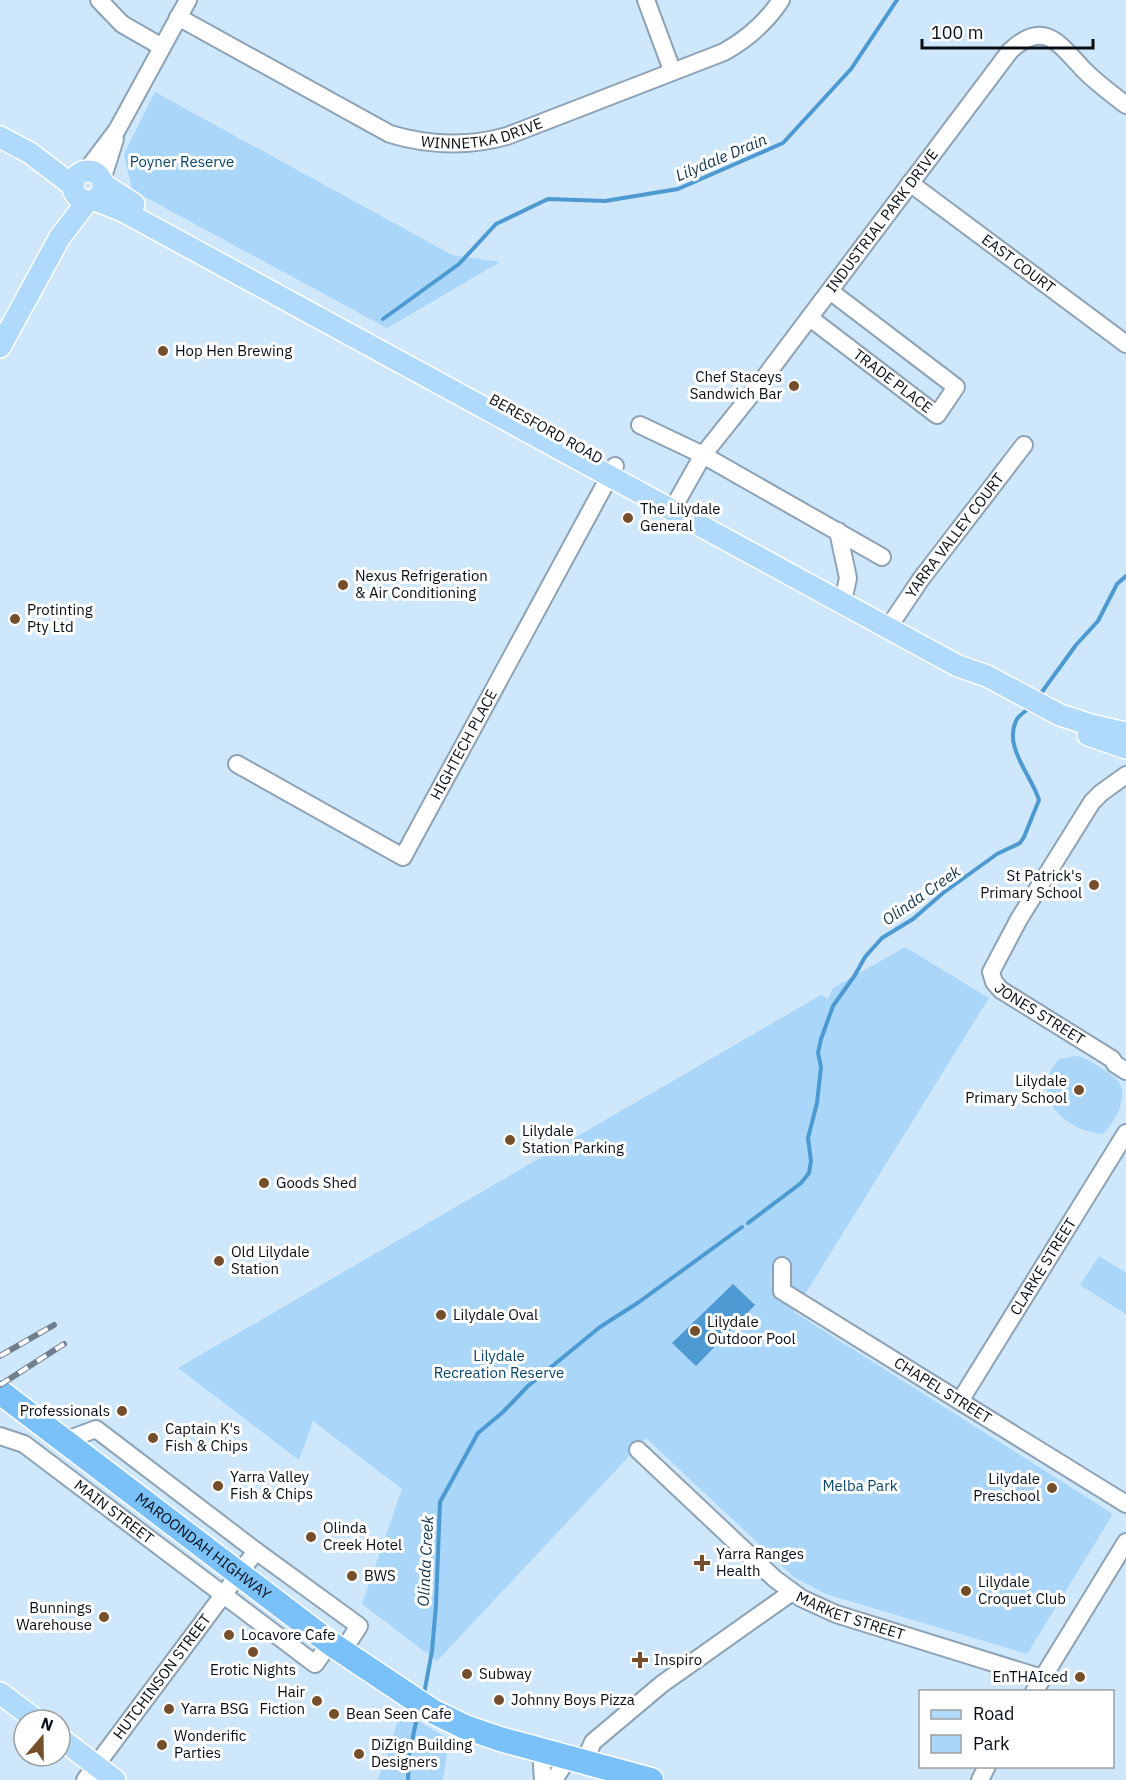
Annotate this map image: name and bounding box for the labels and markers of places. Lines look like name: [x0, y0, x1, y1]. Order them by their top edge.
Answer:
place label: Hop Hen Brewing: [175, 341, 292, 360]
marker: Hop Hen Brewing: [156, 344, 170, 358]
place label: Chef Staceys Sandwich Bar: [690, 367, 782, 403]
marker: Chef Staceys Sandwich Bar: [787, 379, 801, 393]
place label: The Lilydale General: [640, 499, 721, 535]
marker: The Lilydale General: [621, 511, 635, 525]
place label: Nexus Refrigeration & Air Conditioning: [355, 566, 488, 602]
marker: Nexus Refrigeration & Air Conditioning: [336, 578, 350, 592]
place label: Protinting Pty Ltd: [27, 600, 93, 636]
marker: Protinting Pty Ltd: [8, 612, 22, 626]
place label: St Patrick's Primary School: [980, 866, 1082, 902]
marker: St Patrick's Primary School: [1087, 878, 1101, 892]
place label: Lilydale Primary School: [965, 1071, 1067, 1107]
marker: Lilydale Primary School: [1072, 1083, 1086, 1097]
place label: Lilydale Station Parking: [522, 1121, 624, 1157]
marker: Lilydale Station Parking: [503, 1133, 517, 1147]
place label: Goods Shed: [276, 1173, 357, 1192]
marker: Goods Shed: [257, 1176, 271, 1190]
place label: Old Lilydale Station: [231, 1242, 310, 1278]
marker: Old Lilydale Station: [212, 1254, 226, 1268]
place label: Lilydale Oval: [453, 1305, 538, 1324]
marker: Lilydale Oval: [434, 1308, 448, 1322]
place label: Lilydale Outdoor Pool: [707, 1312, 796, 1348]
marker: Lilydale Outdoor Pool: [688, 1324, 702, 1338]
place label: Professionals: [20, 1401, 110, 1420]
marker: Professionals: [115, 1404, 129, 1418]
place label: Captain K's Fish & Chips: [165, 1419, 248, 1455]
marker: Captain K's Fish & Chips: [146, 1431, 160, 1445]
place label: Yarra Valley Fish & Chips: [230, 1467, 313, 1503]
place label: Lilydale Preschool: [973, 1469, 1040, 1505]
marker: Yarra Valley Fish & Chips: [211, 1479, 225, 1493]
marker: Lilydale Preschool: [1045, 1481, 1059, 1495]
place label: Olinda Creek Hotel: [323, 1518, 402, 1554]
marker: Olinda Creek Hotel: [304, 1530, 318, 1544]
place label: Yarra Ranges Health: [716, 1544, 804, 1580]
marker: Yarra Ranges Health: [693, 1554, 711, 1572]
place label: BWS: [364, 1566, 396, 1585]
marker: BWS: [345, 1569, 359, 1583]
place label: Lilydale Croquet Club: [978, 1572, 1066, 1608]
marker: Lilydale Croquet Club: [959, 1584, 973, 1598]
place label: Bunnings Warehouse: [16, 1598, 92, 1634]
marker: Bunnings Warehouse: [97, 1610, 111, 1624]
place label: Locavore Cafe: [241, 1625, 335, 1644]
marker: Locavore Cafe: [222, 1628, 236, 1642]
marker: Erotic Nights: [246, 1645, 260, 1659]
place label: Inspiro: [654, 1650, 702, 1669]
marker: Inspiro: [631, 1651, 649, 1669]
place label: Erotic Nights: [210, 1660, 296, 1679]
place label: Subway: [479, 1664, 532, 1683]
marker: Subway: [460, 1667, 474, 1681]
place label: EnTHAIced: [992, 1667, 1068, 1686]
marker: EnTHAIced: [1073, 1670, 1087, 1684]
place label: Hair Fiction: [259, 1682, 305, 1718]
place label: Johnny Boys Pizza: [511, 1690, 635, 1709]
marker: Johnny Boys Pizza: [492, 1693, 506, 1707]
marker: Hair Fiction: [310, 1694, 324, 1708]
place label: Yarra BSG: [181, 1699, 249, 1718]
marker: Yarra BSG: [162, 1702, 176, 1716]
place label: Bean Seen Cafe: [346, 1704, 452, 1723]
marker: Bean Seen Cafe: [327, 1707, 341, 1721]
place label: Wonderific Parties: [174, 1726, 247, 1762]
place label: DiZign Building Designers: [371, 1735, 472, 1771]
marker: Wonderific Parties: [155, 1738, 169, 1752]
marker: DiZign Building Designers: [352, 1747, 366, 1761]

